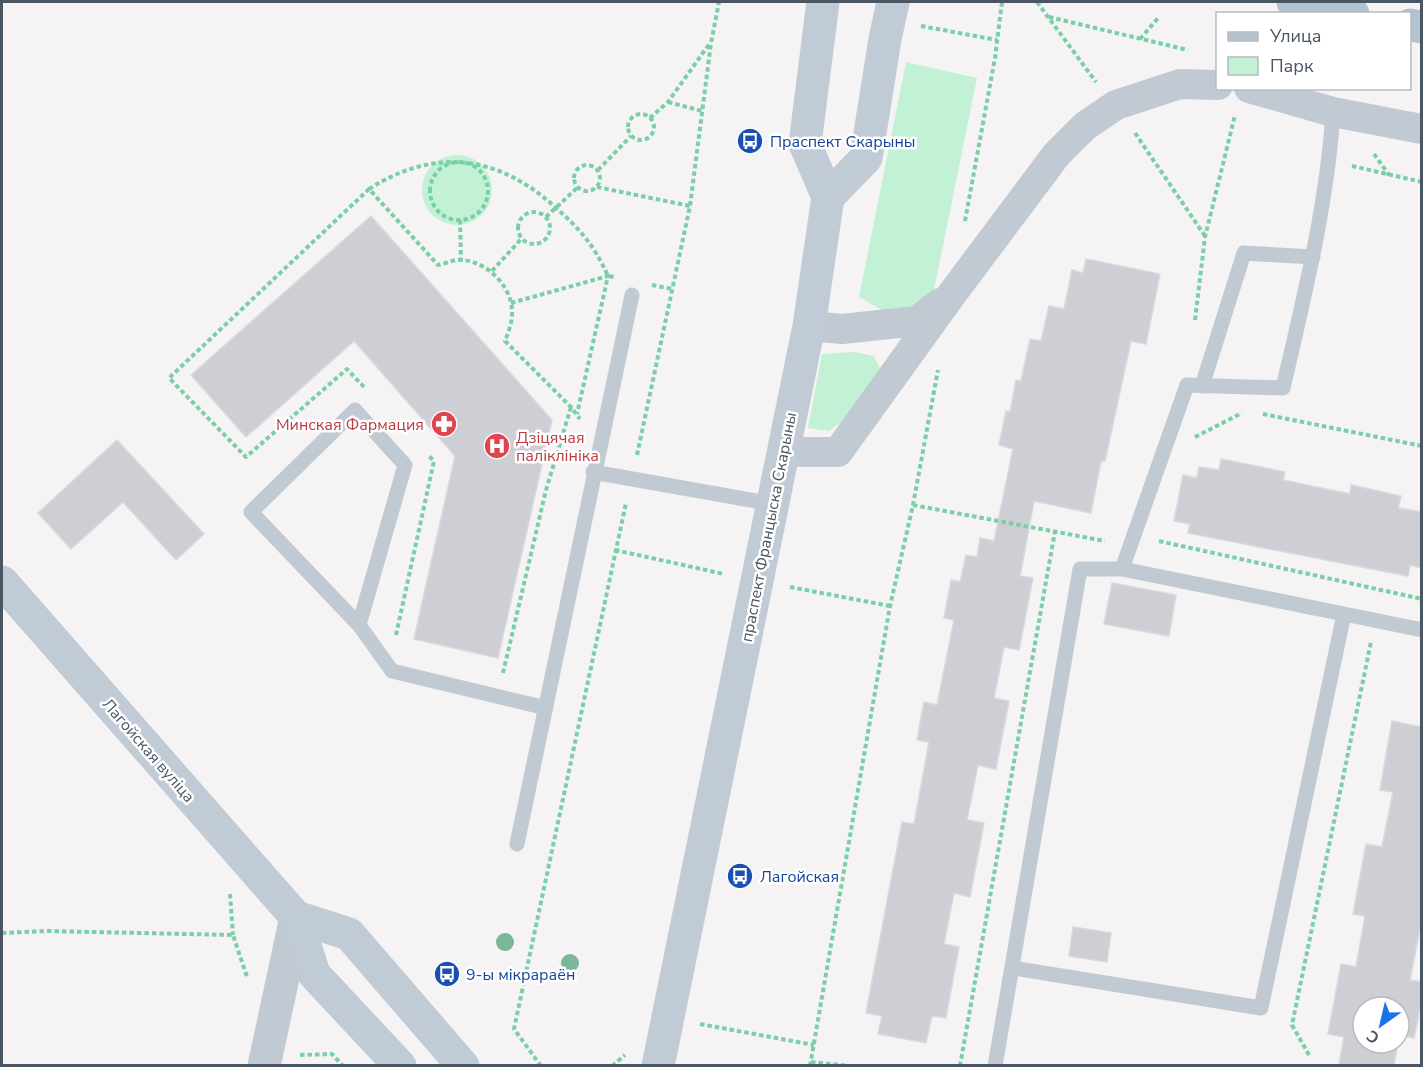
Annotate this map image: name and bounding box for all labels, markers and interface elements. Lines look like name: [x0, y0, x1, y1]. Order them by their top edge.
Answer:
legend: [1216, 12, 1411, 90]
text: Улица: [1269, 24, 1321, 48]
text: Парк: [1270, 54, 1314, 78]
bus stop icon: Праспект Скарыны: [735, 126, 765, 156]
place label: Праспект Скарыны: [770, 131, 915, 153]
pharmacy icon: Минская Фармация: [429, 409, 459, 439]
street label: праспект Францыска Скарыны: [736, 410, 802, 644]
place label: Минская Фармация: [276, 414, 424, 436]
place label: Дзіцячая паліклініка: [516, 427, 599, 467]
hospital icon: Дзіцячая паліклініка: [482, 431, 512, 461]
street label: Лагойская вуліца: [97, 694, 200, 807]
bus stop icon: Лагойская: [725, 861, 755, 891]
place label: Лагойская: [760, 866, 839, 888]
bus stop icon: 9-ы мікрараён: [432, 959, 462, 989]
place label: 9-ы мікрараён: [466, 964, 575, 986]
north arrow: [1351, 995, 1411, 1055]
text: С: [1362, 1024, 1384, 1049]

